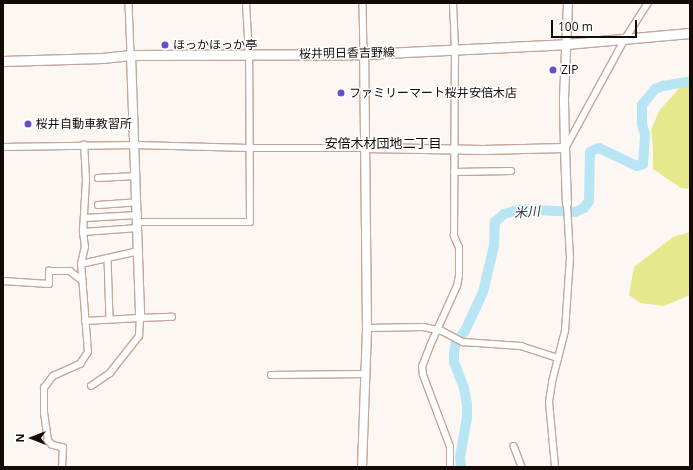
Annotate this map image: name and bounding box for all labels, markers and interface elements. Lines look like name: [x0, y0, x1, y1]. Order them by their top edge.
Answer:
scale bar: [553, 12, 639, 38]
text: 100 m: [558, 18, 593, 35]
place label: ほっかほっか亭: [173, 38, 257, 52]
marker: ほっかほっか亭: [160, 40, 170, 50]
street label: 桜井明日香吉野線: [299, 45, 395, 61]
place label: ZIP: [561, 63, 578, 77]
marker: ZIP: [548, 65, 558, 75]
place label: ファミリーマート桜井安倍木店: [349, 86, 517, 100]
marker: ファミリーマート桜井安倍木店: [336, 88, 346, 98]
place label: 桜井自動車教習所: [36, 117, 132, 131]
marker: 桜井自動車教習所: [23, 119, 33, 129]
district label: 安倍木材団地二丁目: [325, 135, 441, 151]
water label: 米川: [513, 203, 541, 221]
north arrow: [12, 418, 52, 458]
text: N: [12, 434, 27, 442]

